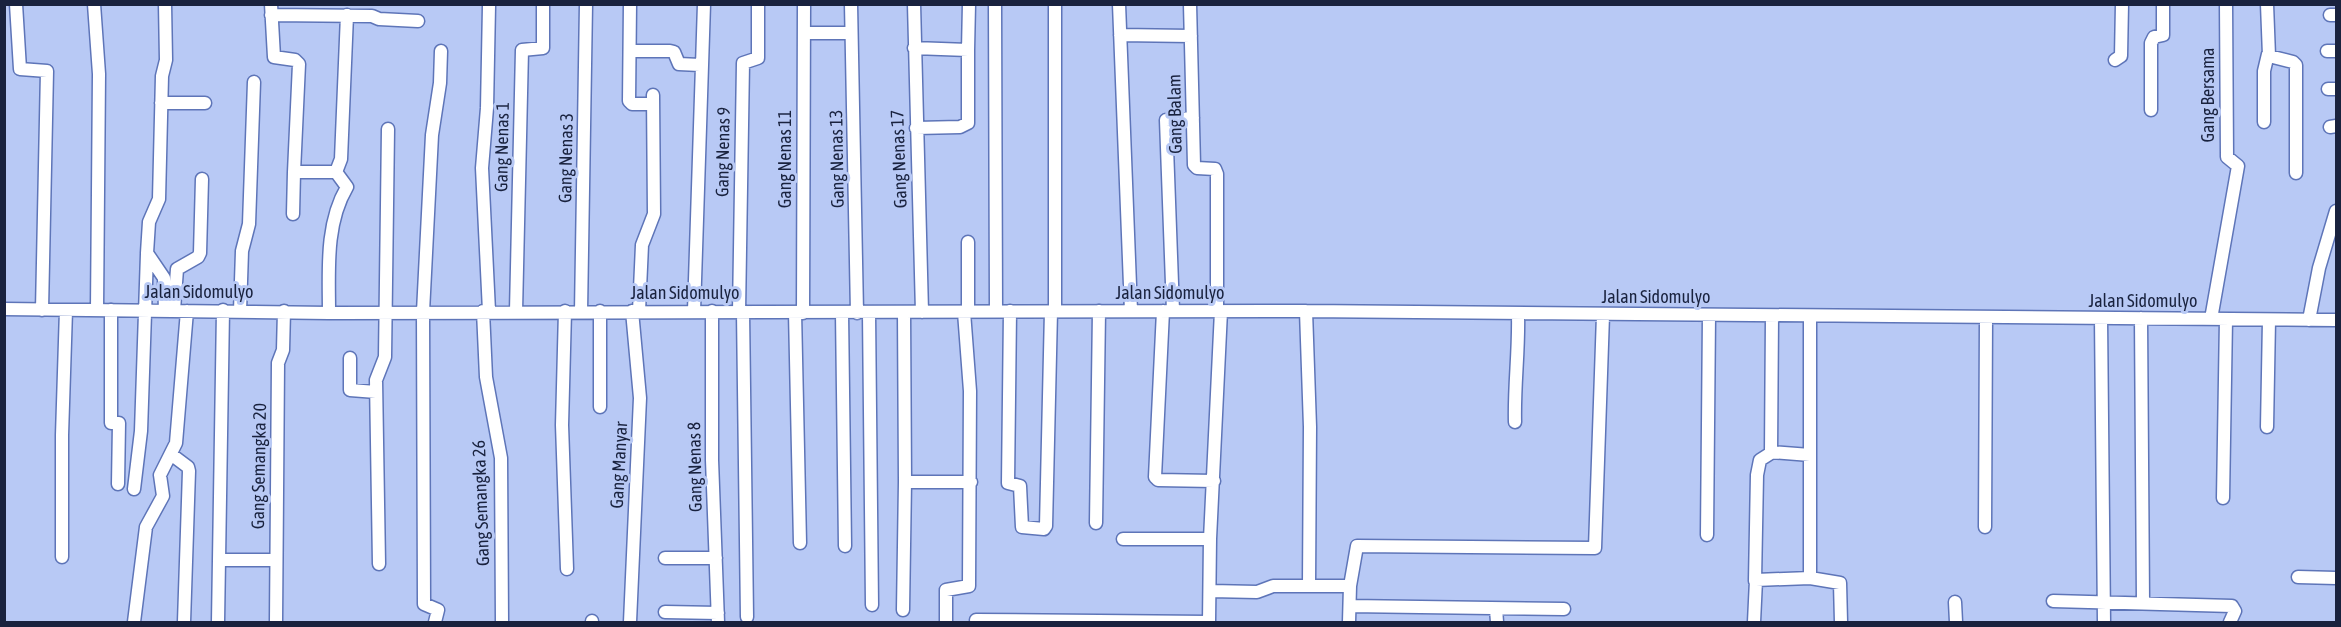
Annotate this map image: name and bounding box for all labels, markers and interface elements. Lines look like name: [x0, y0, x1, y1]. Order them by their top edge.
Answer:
street label: Gang Bersama: [2197, 48, 2218, 142]
street label: Gang Balam: [1163, 74, 1186, 154]
street label: Gang Nenas 1: [490, 102, 513, 192]
street label: Gang Nenas 9: [711, 107, 734, 197]
street label: Gang Nenas 17: [886, 109, 911, 209]
street label: Gang Nenas 11: [774, 110, 795, 208]
street label: Gang Nenas 13: [825, 110, 848, 208]
street label: Gang Nenas 3: [554, 113, 577, 203]
street label: Jalan Sidomulyo: [144, 281, 254, 302]
street label: Jalan Sidomulyo: [630, 282, 740, 303]
street label: Jalan Sidomulyo: [1115, 282, 1225, 303]
street label: Jalan Sidomulyo: [1601, 286, 1711, 307]
street label: Jalan Sidomulyo: [2088, 290, 2198, 311]
street label: Gang Semangka 20: [247, 403, 270, 529]
street label: Gang Manyar: [606, 420, 631, 509]
street label: Gang Nenas 8: [683, 422, 706, 512]
street label: Gang Semangka 26: [468, 440, 493, 566]

